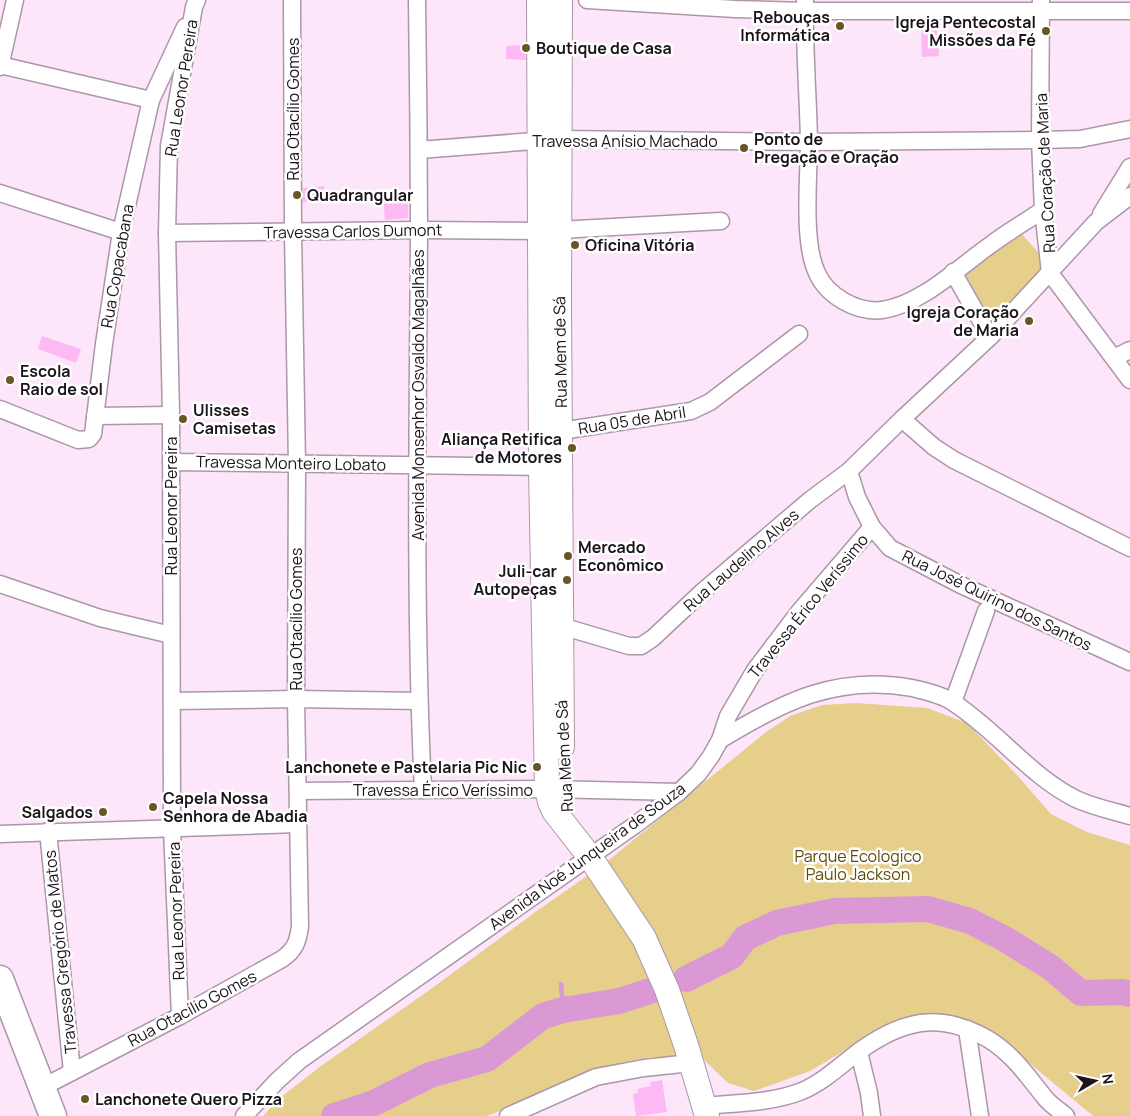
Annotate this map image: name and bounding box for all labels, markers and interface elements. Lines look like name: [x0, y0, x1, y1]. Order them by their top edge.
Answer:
place label: Rebouças Informática: [740, 6, 830, 46]
place label: Igreja Pentecostal Missões da Fé: [895, 11, 1036, 51]
street label: Rua Leonor Pereira: [159, 18, 203, 158]
marker: Rebouças Informática: [834, 20, 846, 32]
marker: Igreja Pentecostal Missões da Fé: [1040, 25, 1052, 37]
street label: Rua Otacílio Gomes: [282, 37, 304, 181]
place label: Boutique de Casa: [536, 37, 672, 59]
marker: Boutique de Casa: [520, 42, 532, 54]
street label: Rua Coração de Maria: [1030, 93, 1060, 253]
place label: Ponto de Pregação e Oração: [754, 128, 899, 168]
street label: Travessa Anísio Machado: [532, 130, 718, 152]
marker: Ponto de Pregação e Oração: [738, 142, 750, 154]
place label: Quadrangular: [307, 184, 413, 206]
marker: Quadrangular: [291, 189, 303, 201]
street label: Rua Copacabana: [95, 202, 139, 330]
street label: Travessa Carlos Dumont: [263, 218, 443, 244]
place label: Oficina Vitória: [585, 234, 695, 256]
marker: Oficina Vitória: [569, 239, 581, 251]
street label: Avenida Monsenhor Osvaldo Magalhães: [407, 249, 429, 541]
street label: Rua Mem de Sá: [548, 296, 572, 408]
place label: Igreja Coração de Maria: [906, 301, 1019, 341]
marker: Igreja Coração de Maria: [1023, 315, 1035, 327]
place label: Escola Raio de sol: [20, 360, 103, 400]
marker: Escola Raio de sol: [4, 374, 16, 386]
place label: Ulisses Camisetas: [193, 399, 276, 439]
street label: Rua 05 de Abril: [577, 401, 687, 439]
marker: Ulisses Camisetas: [177, 413, 189, 425]
place label: Aliança Retifica de Motores: [441, 428, 562, 468]
street label: Rua Leonor Pereira: [160, 437, 182, 575]
marker: Aliança Retifica de Motores: [566, 442, 578, 454]
street label: Travessa Monteiro Lobato: [196, 450, 386, 476]
street label: Rua Laudelino Alves: [679, 504, 803, 616]
street label: Travessa Érico Veríssimo: [743, 529, 873, 683]
place label: Mercado Econômico: [578, 536, 664, 576]
street label: Rua José Quirino dos Santos: [898, 544, 1096, 656]
street label: Rua Otacílio Gomes: [285, 547, 307, 691]
marker: Mercado Econômico: [562, 550, 574, 562]
place label: Juli-car Autopeças: [473, 560, 557, 600]
marker: Juli-car Autopeças: [561, 574, 573, 586]
street label: Rua Mem de Sá: [550, 700, 578, 812]
place label: Lanchonete e Pastelaria Pic Nic: [285, 756, 527, 778]
marker: Lanchonete e Pastelaria Pic Nic: [531, 761, 543, 773]
street label: Avenida Noé Junqueira de Souza: [484, 777, 690, 935]
street label: Travessa Érico Veríssimo: [353, 779, 533, 801]
place label: Capela Nossa Senhora de Abadia: [163, 787, 308, 827]
place label: Salgados: [21, 801, 93, 823]
marker: Capela Nossa Senhora de Abadia: [147, 801, 159, 813]
marker: Salgados: [97, 806, 109, 818]
street label: Rua Leonor Pereira: [163, 841, 189, 981]
park label: Parque Ecologico Paulo Jackson: [794, 845, 922, 885]
street label: Travessa Gregório de Matos: [38, 849, 82, 1055]
street label: Rua Otacílio Gomes: [124, 965, 260, 1051]
north arrow: [1070, 1056, 1120, 1106]
text: N: [1098, 1072, 1119, 1085]
place label: Lanchonete Quero Pizza: [95, 1088, 282, 1110]
marker: Lanchonete Quero Pizza: [79, 1093, 91, 1105]

